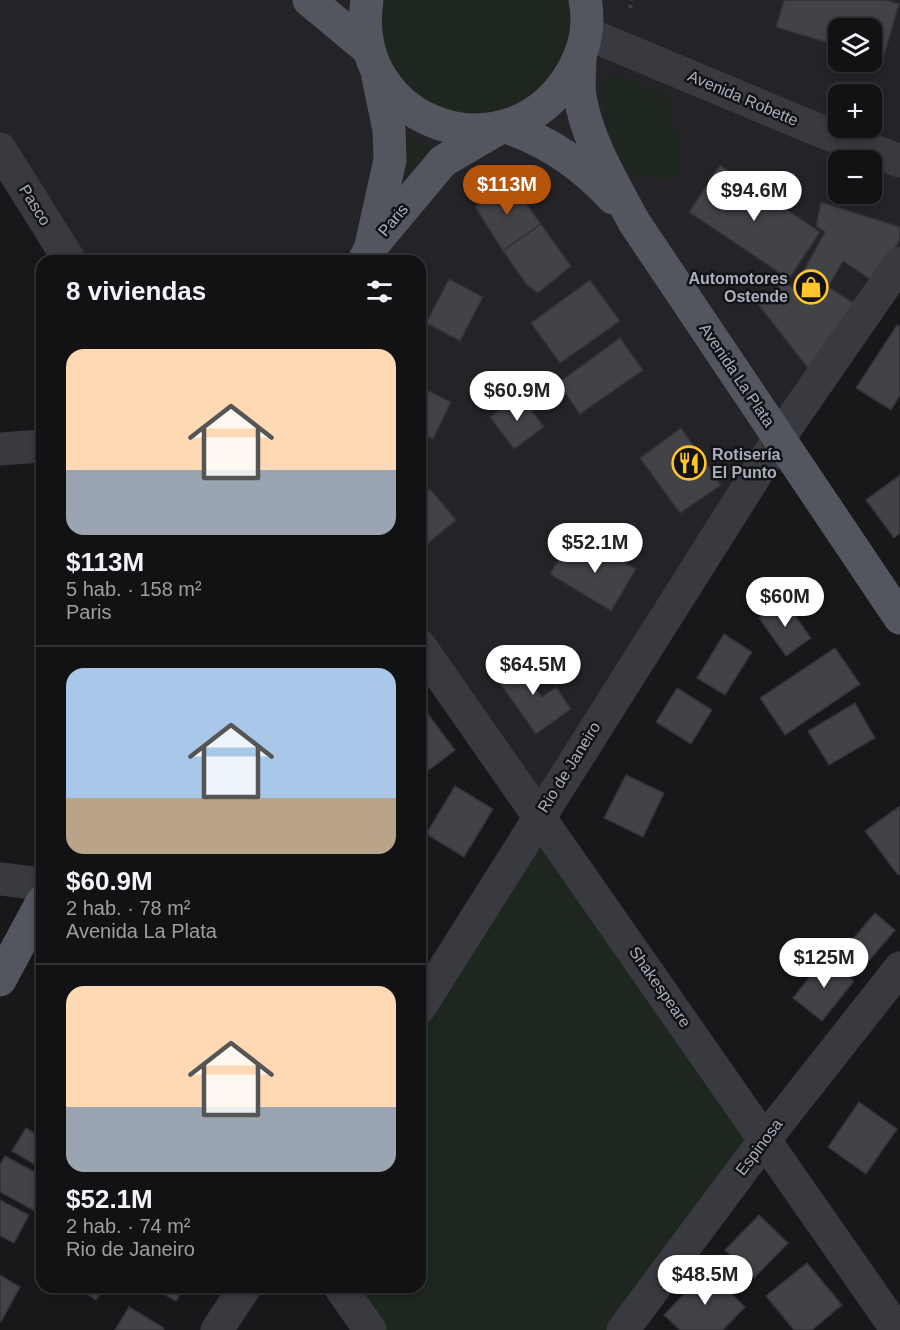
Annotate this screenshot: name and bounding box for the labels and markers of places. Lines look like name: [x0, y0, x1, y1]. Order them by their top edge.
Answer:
pin: $113M: [465, 165, 549, 216]
pin: $94.6M: [705, 171, 803, 222]
shop icon: Automotores Ostende: [793, 269, 829, 305]
place label: Automotores Ostende: [688, 270, 788, 305]
pin: $60.9M: [468, 371, 566, 422]
restaurant icon: Rotisería El Punto: [671, 445, 707, 481]
place label: Rotisería El Punto: [712, 446, 781, 481]
pin: $52.1M: [546, 523, 644, 574]
pin: $60M: [749, 577, 821, 628]
pin: $64.5M: [484, 645, 582, 696]
pin: $125M: [782, 938, 866, 989]
pin: $48.5M: [656, 1255, 754, 1306]

